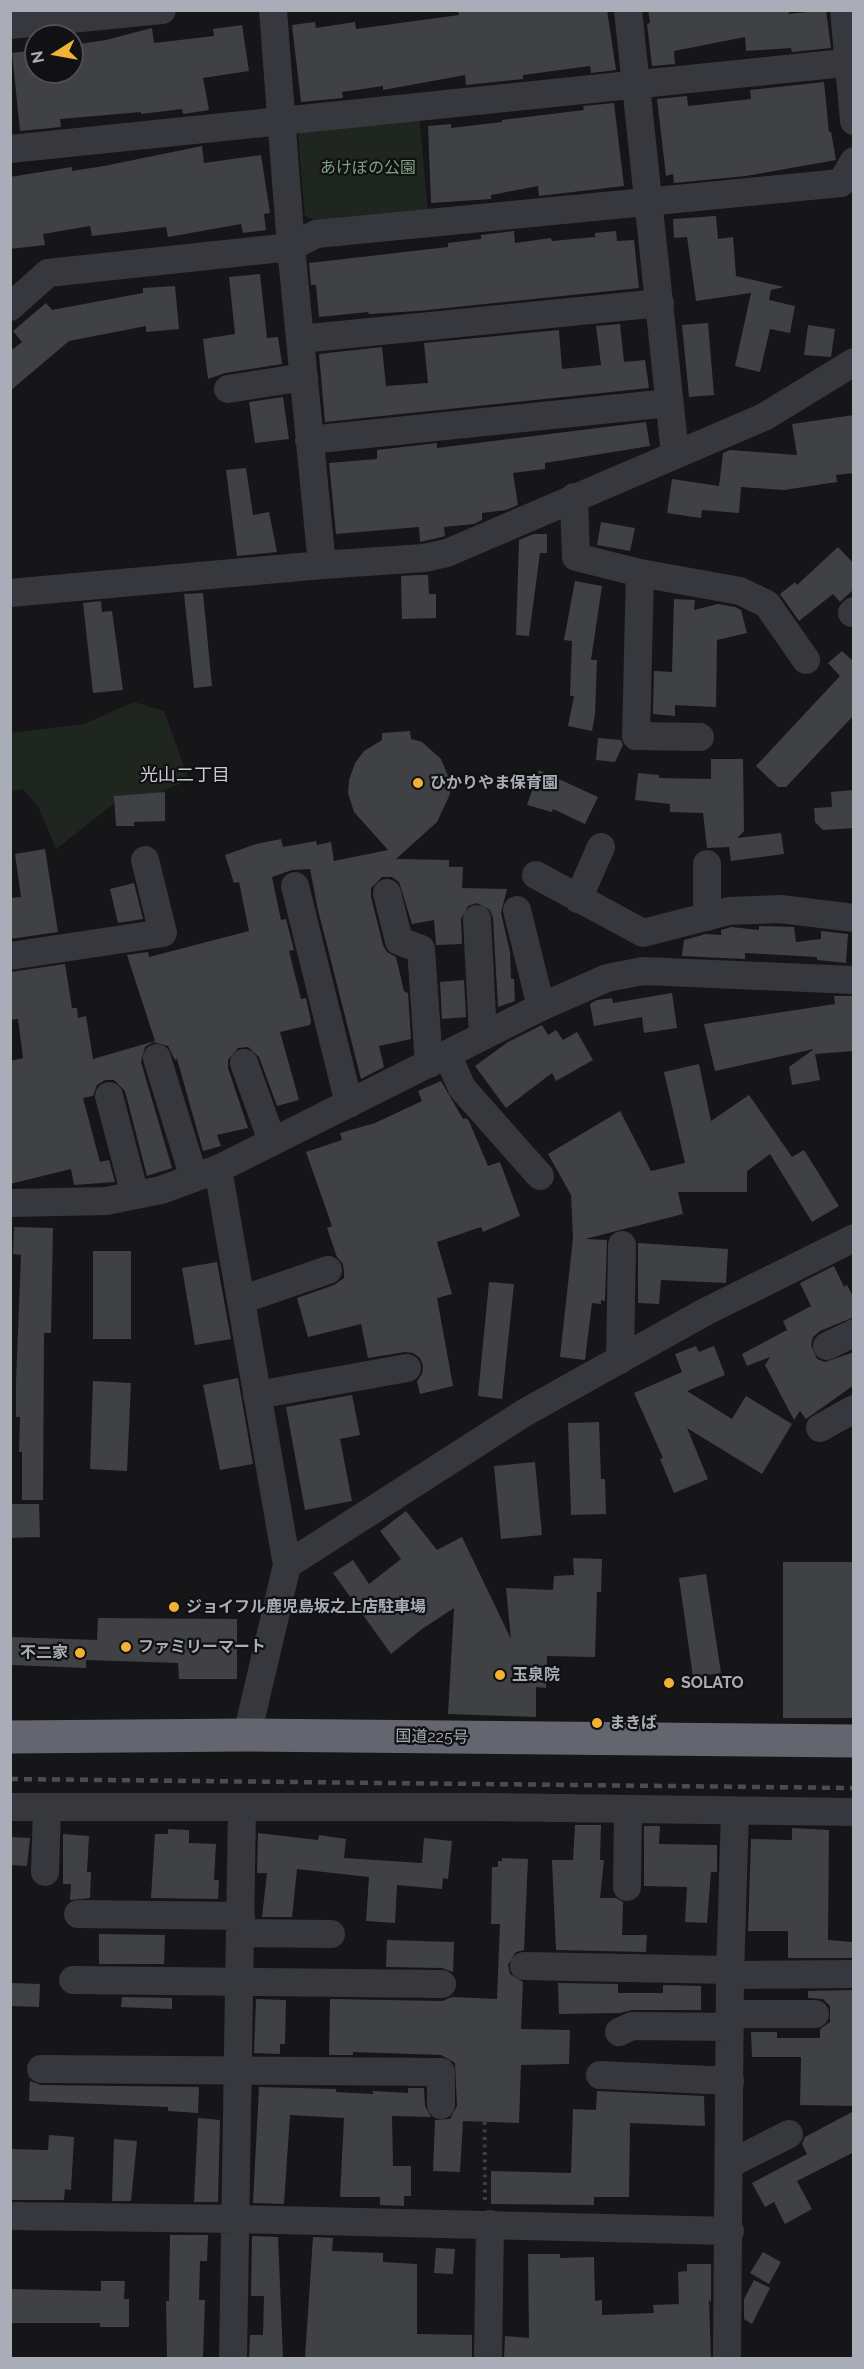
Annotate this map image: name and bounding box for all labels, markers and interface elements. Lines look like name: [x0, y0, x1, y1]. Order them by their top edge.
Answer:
north arrow: [24, 24, 84, 84]
text: N: [27, 49, 48, 65]
park label: あけぼの公園: [320, 158, 416, 178]
district label: 光山二丁目: [140, 765, 230, 787]
place label: ひかりやま保育園: [430, 773, 558, 793]
marker: ひかりやま保育園: [411, 776, 425, 790]
place label: ジョイフル鹿児島坂之上店駐車場: [186, 1597, 426, 1617]
marker: ジョイフル鹿児島坂之上店駐車場: [167, 1600, 181, 1614]
place label: ファミリーマート: [138, 1637, 266, 1657]
marker: ファミリーマート: [119, 1640, 133, 1654]
place label: 不二家: [20, 1643, 68, 1663]
marker: 不二家: [73, 1646, 87, 1660]
place label: 玉泉院: [512, 1665, 560, 1685]
marker: 玉泉院: [493, 1668, 507, 1682]
place label: SOLATO: [681, 1673, 744, 1693]
marker: SOLATO: [662, 1676, 676, 1690]
place label: まきば: [609, 1713, 657, 1733]
marker: まきば: [590, 1716, 604, 1730]
street label: 国道225号: [395, 1727, 469, 1747]

